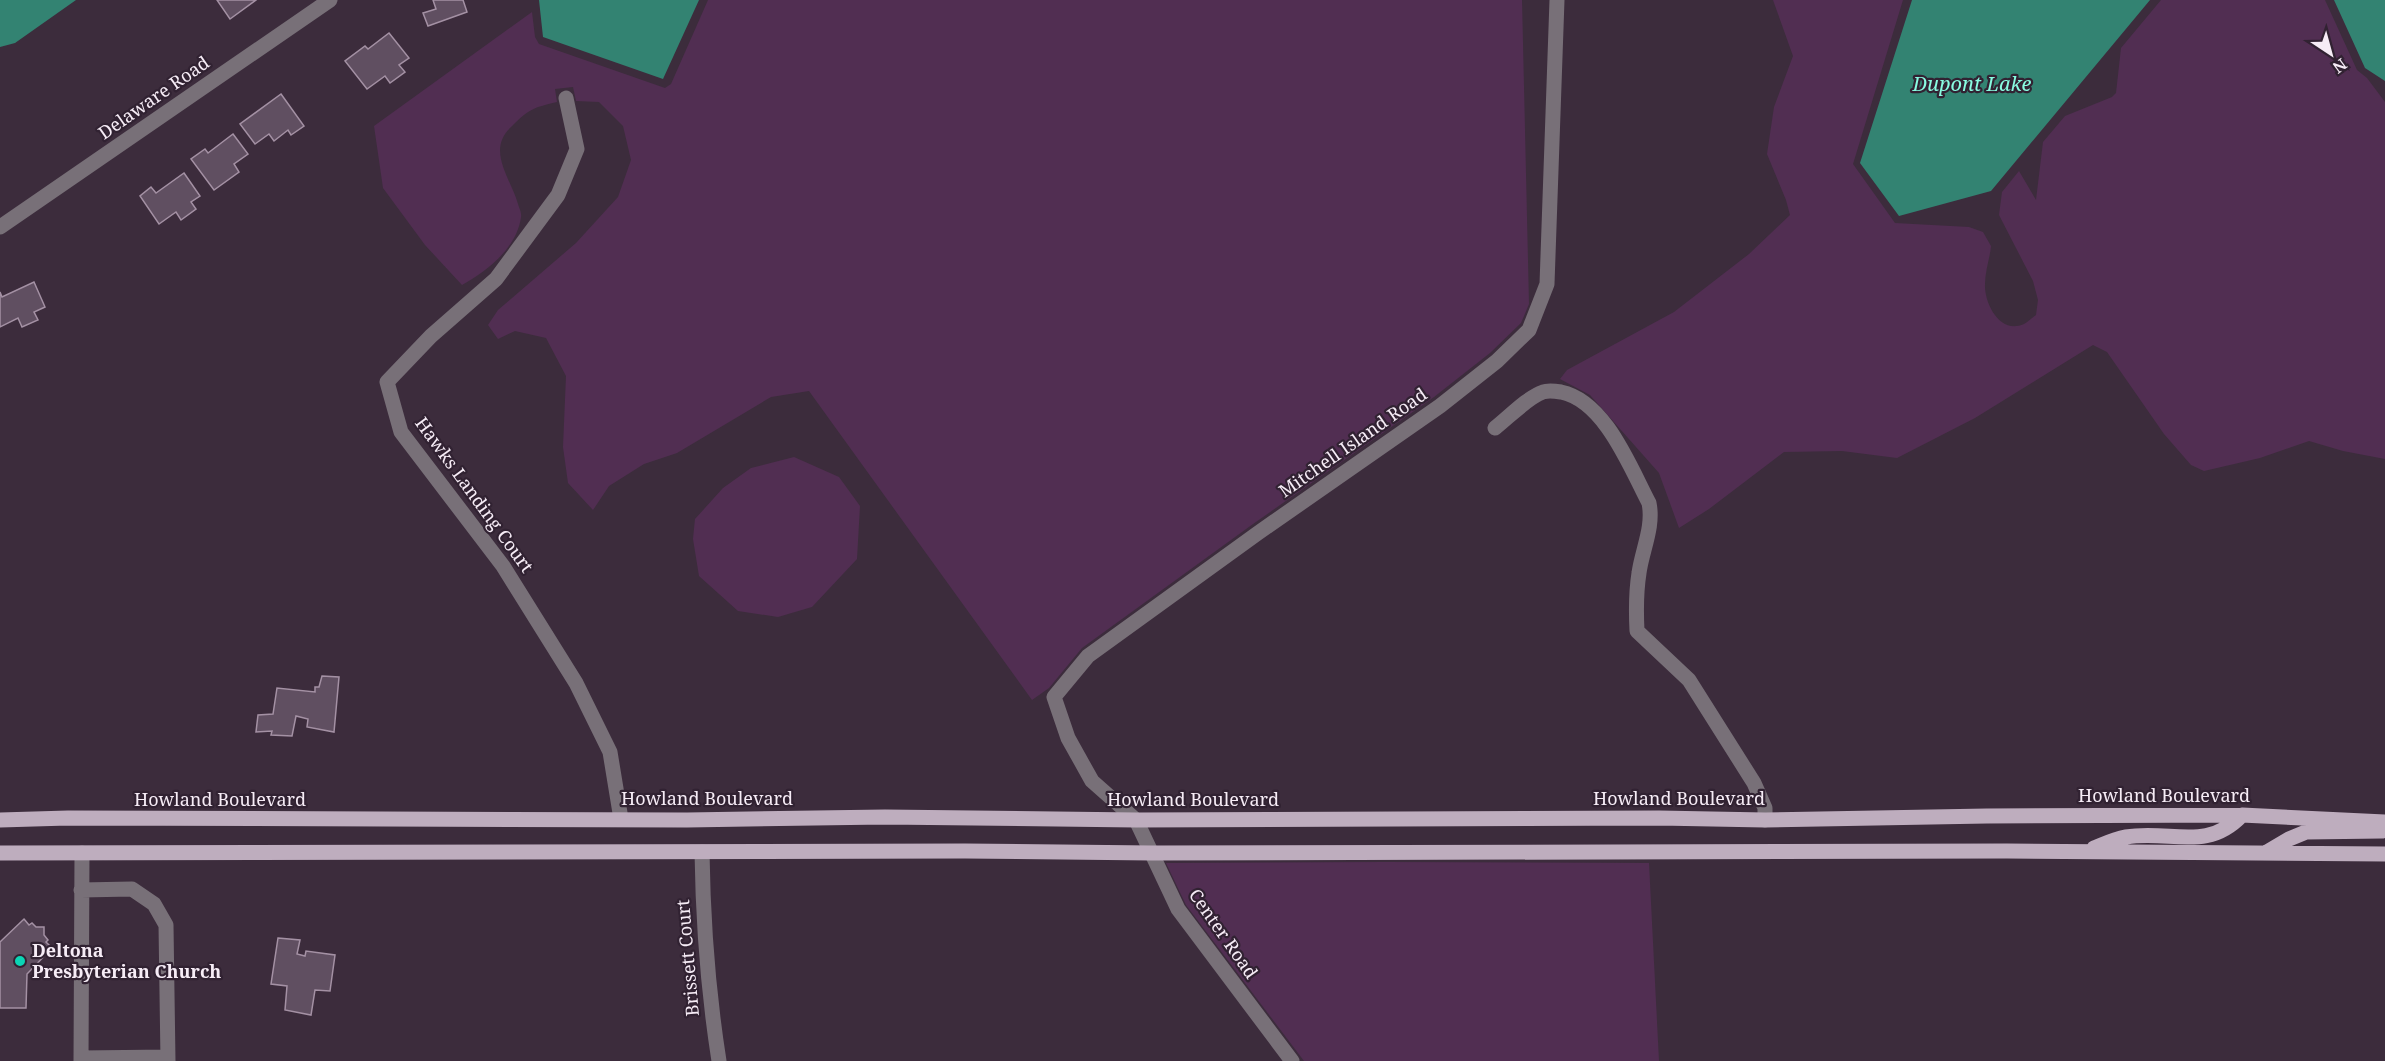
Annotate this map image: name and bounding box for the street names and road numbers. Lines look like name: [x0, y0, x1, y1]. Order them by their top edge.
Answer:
street label: Delaware Road: [93, 50, 214, 144]
street label: Mitchell Island Road: [1273, 382, 1431, 502]
street label: Hawks Landing Court: [410, 412, 539, 577]
street label: Howland Boulevard: [2078, 783, 2250, 807]
street label: Howland Boulevard: [621, 786, 793, 810]
street label: Howland Boulevard: [1593, 786, 1765, 810]
street label: Howland Boulevard: [134, 787, 306, 811]
street label: Howland Boulevard: [1107, 787, 1279, 811]
street label: Center Road: [1184, 884, 1264, 983]
street label: Brissett Court: [670, 899, 704, 1017]

